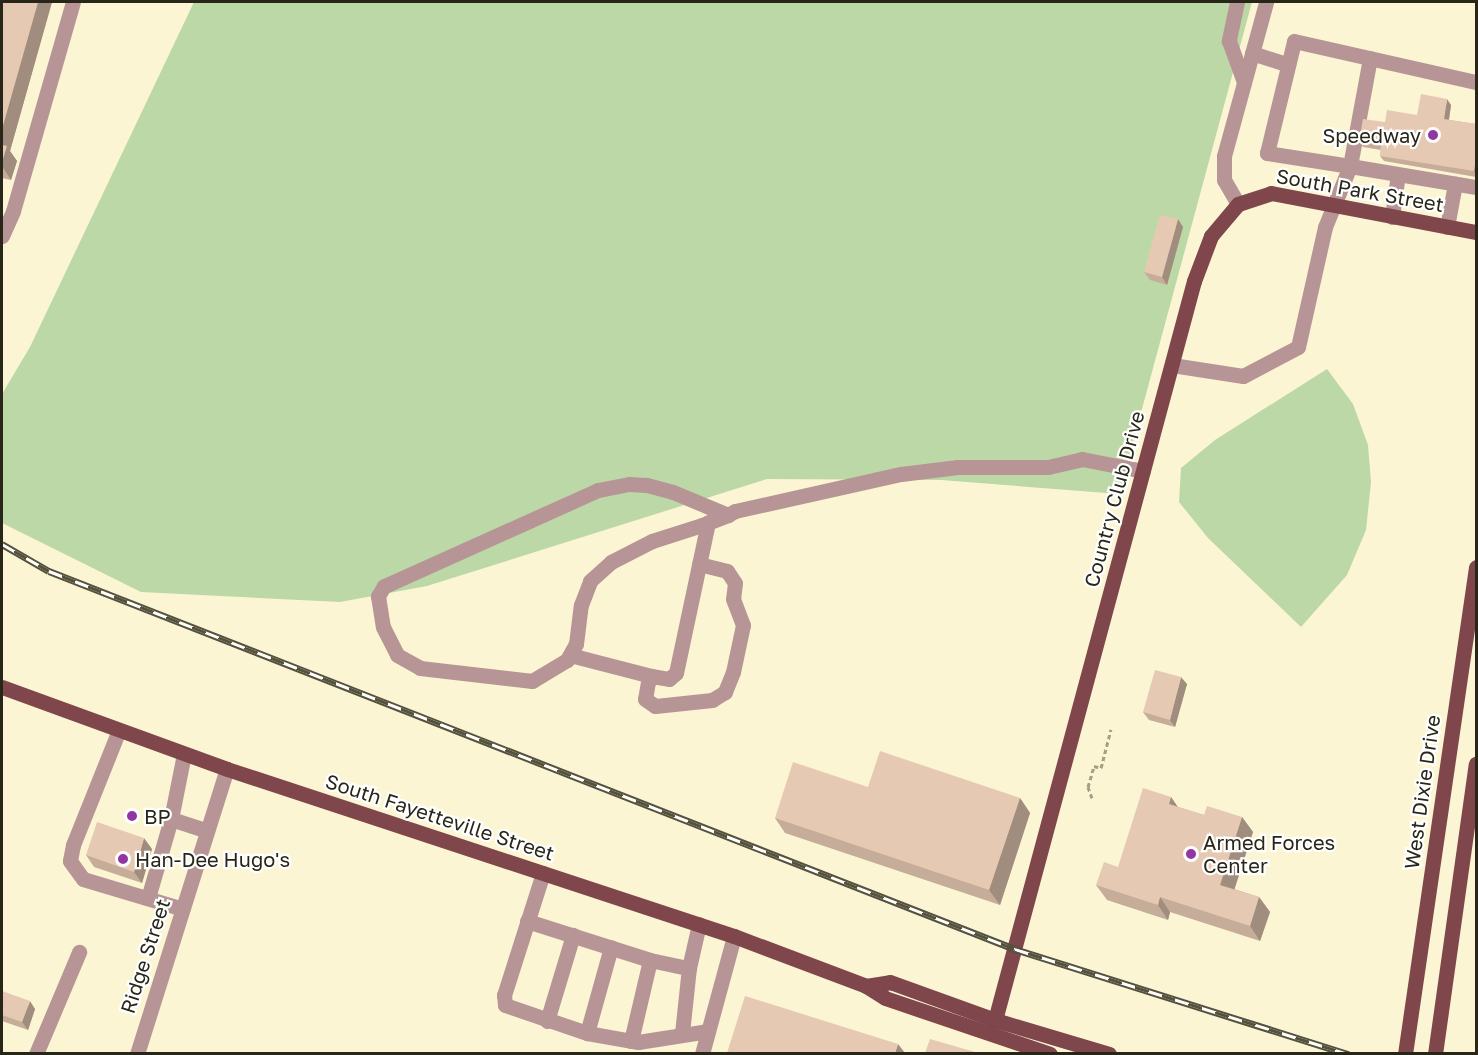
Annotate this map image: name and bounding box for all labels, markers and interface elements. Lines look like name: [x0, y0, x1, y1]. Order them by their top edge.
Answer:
place label: Speedway: [1323, 123, 1421, 147]
marker: Speedway: [1426, 128, 1440, 142]
street label: South Park Street: [1274, 163, 1446, 217]
street label: Country Club Drive: [1079, 408, 1149, 590]
street label: West Dixie Drive: [1399, 713, 1445, 871]
street label: South Fayetteville Street: [323, 769, 557, 865]
place label: BP: [144, 804, 170, 828]
marker: BP: [125, 809, 139, 823]
place label: Armed Forces Center: [1203, 831, 1335, 878]
place label: Han-Dee Hugo's: [135, 847, 290, 871]
marker: Armed Forces Center: [1184, 847, 1198, 861]
marker: Han-Dee Hugo's: [116, 852, 130, 866]
street label: Ridge Street: [115, 896, 175, 1016]

